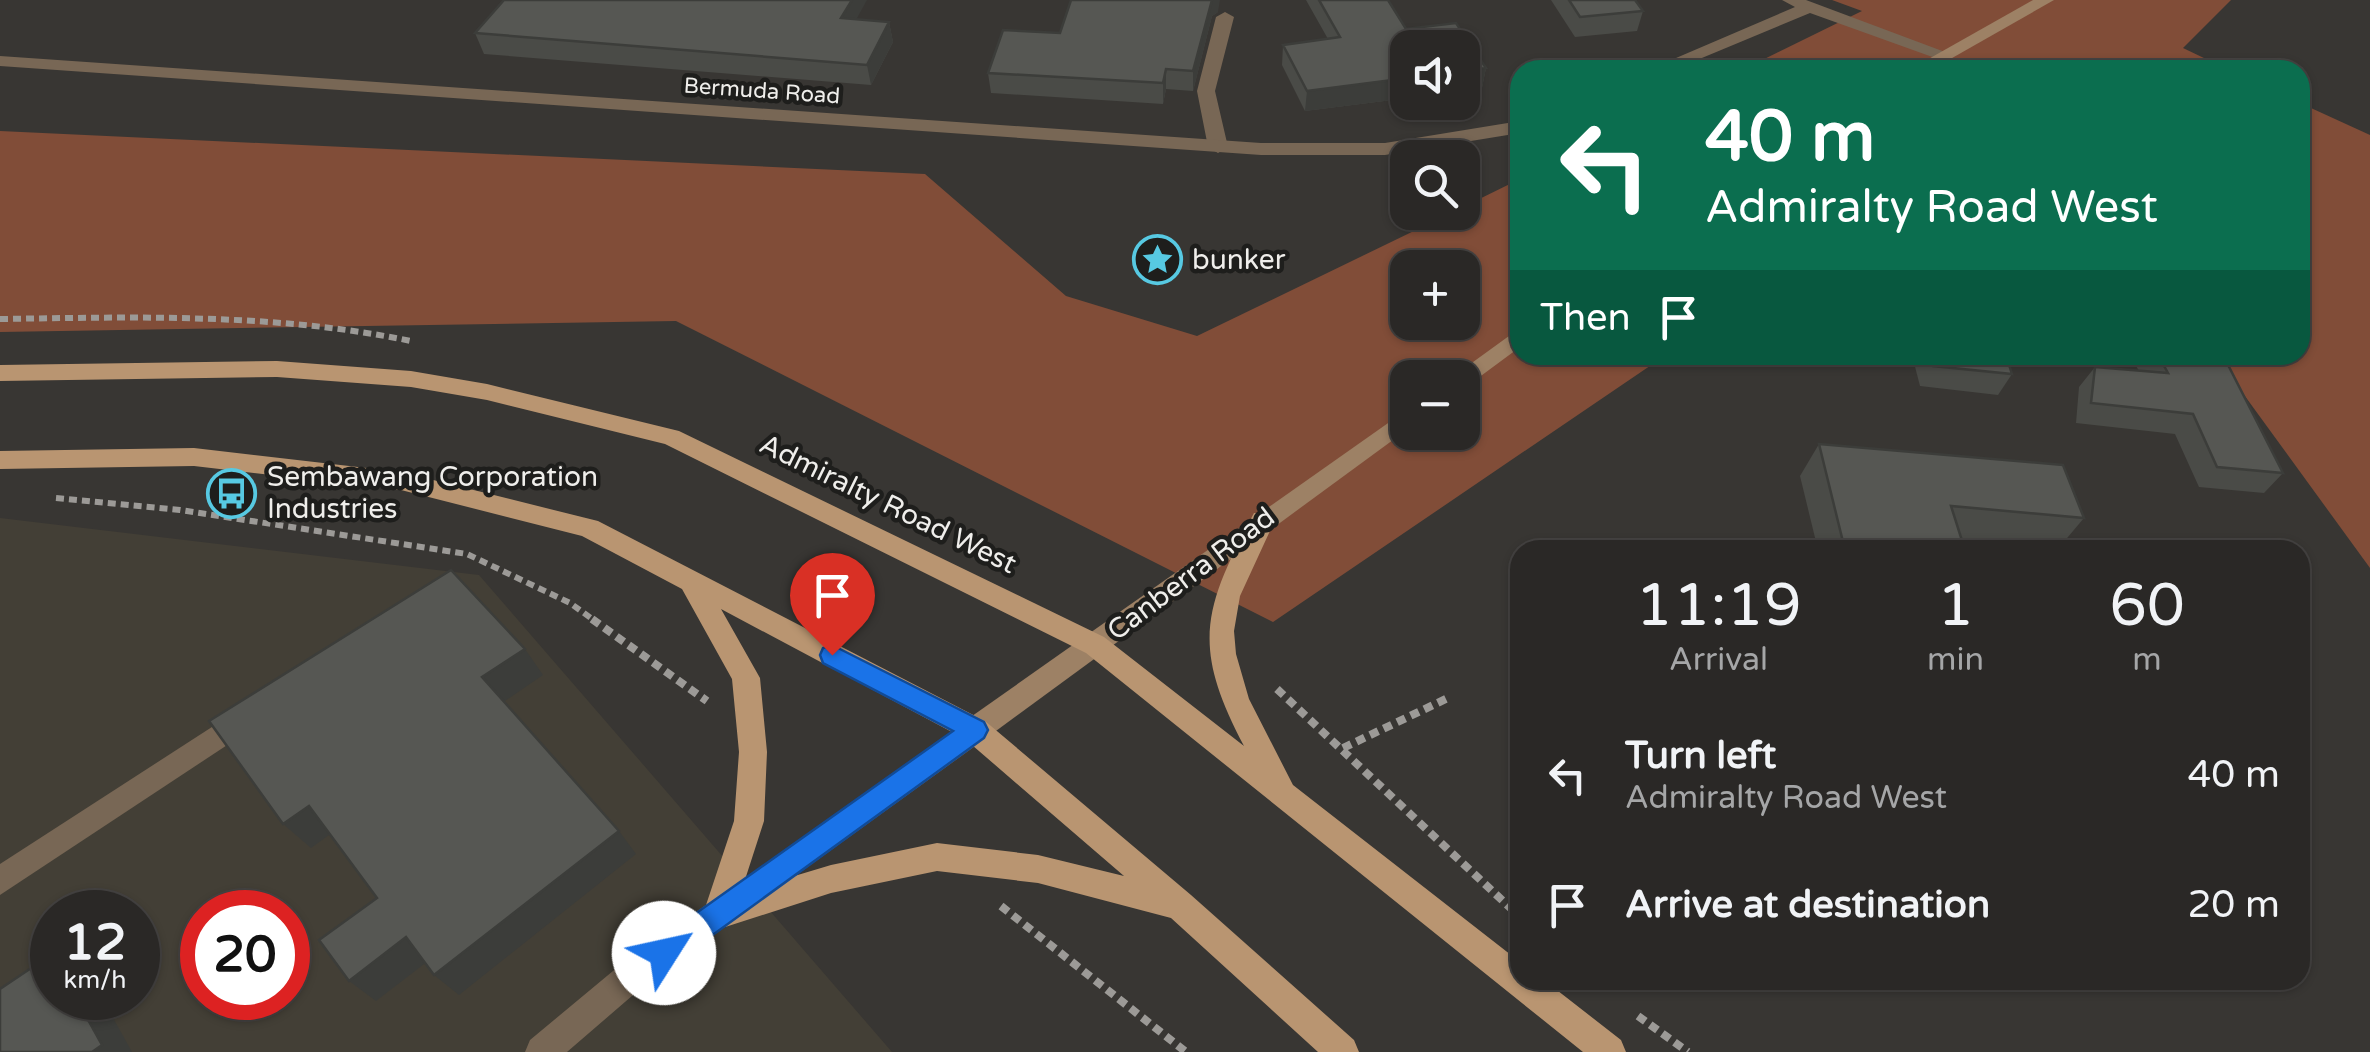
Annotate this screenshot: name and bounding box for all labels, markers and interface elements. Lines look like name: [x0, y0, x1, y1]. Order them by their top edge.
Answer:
map controls: [1390, 30, 1480, 450]
button: sound: [1390, 30, 1480, 120]
street label: Bermuda Road: [683, 73, 841, 109]
text: 40 m: [1705, 96, 1875, 180]
icon: left: [1540, 100, 1670, 230]
button: search: [1390, 140, 1480, 230]
text: Admiralty Road West: [1705, 181, 2158, 235]
place icon: bunker: [1131, 234, 1183, 286]
place label: bunker: [1192, 243, 1286, 277]
button: +: [1390, 250, 1480, 340]
icon: arrive: [1651, 290, 1706, 345]
text: Then: [1540, 295, 1631, 341]
button: −: [1390, 360, 1480, 450]
street label: Admiralty Road West: [754, 427, 1022, 581]
place label: Sembawang Corporation Industries: [267, 460, 598, 526]
bus stop icon: Sembawang Corporation Industries: [206, 467, 258, 519]
street label: Canberra Road: [1101, 500, 1281, 648]
pin: [790, 553, 875, 656]
icon: arrive: [805, 568, 860, 623]
text: 11:19: [1635, 570, 1802, 642]
text: 1: [1937, 570, 1974, 642]
text: 60: [2109, 570, 2185, 642]
text: Arrival: [1669, 641, 1768, 679]
text: min: [1927, 641, 1984, 679]
text: m: [2132, 641, 2162, 679]
text: Turn left: [1625, 733, 1776, 779]
icon: left: [1540, 748, 1595, 803]
text: 40 m: [2188, 752, 2280, 798]
text: Admiralty Road West: [1625, 779, 1947, 817]
icon: arrive: [1540, 878, 1595, 933]
text: Arrive at destination: [1625, 882, 1990, 928]
text: 20 m: [2188, 882, 2280, 928]
speed limit sign: 20: [180, 890, 310, 1020]
position arrow: [612, 901, 716, 1005]
text: 12: [64, 913, 126, 973]
text: km/h: [64, 965, 126, 995]

